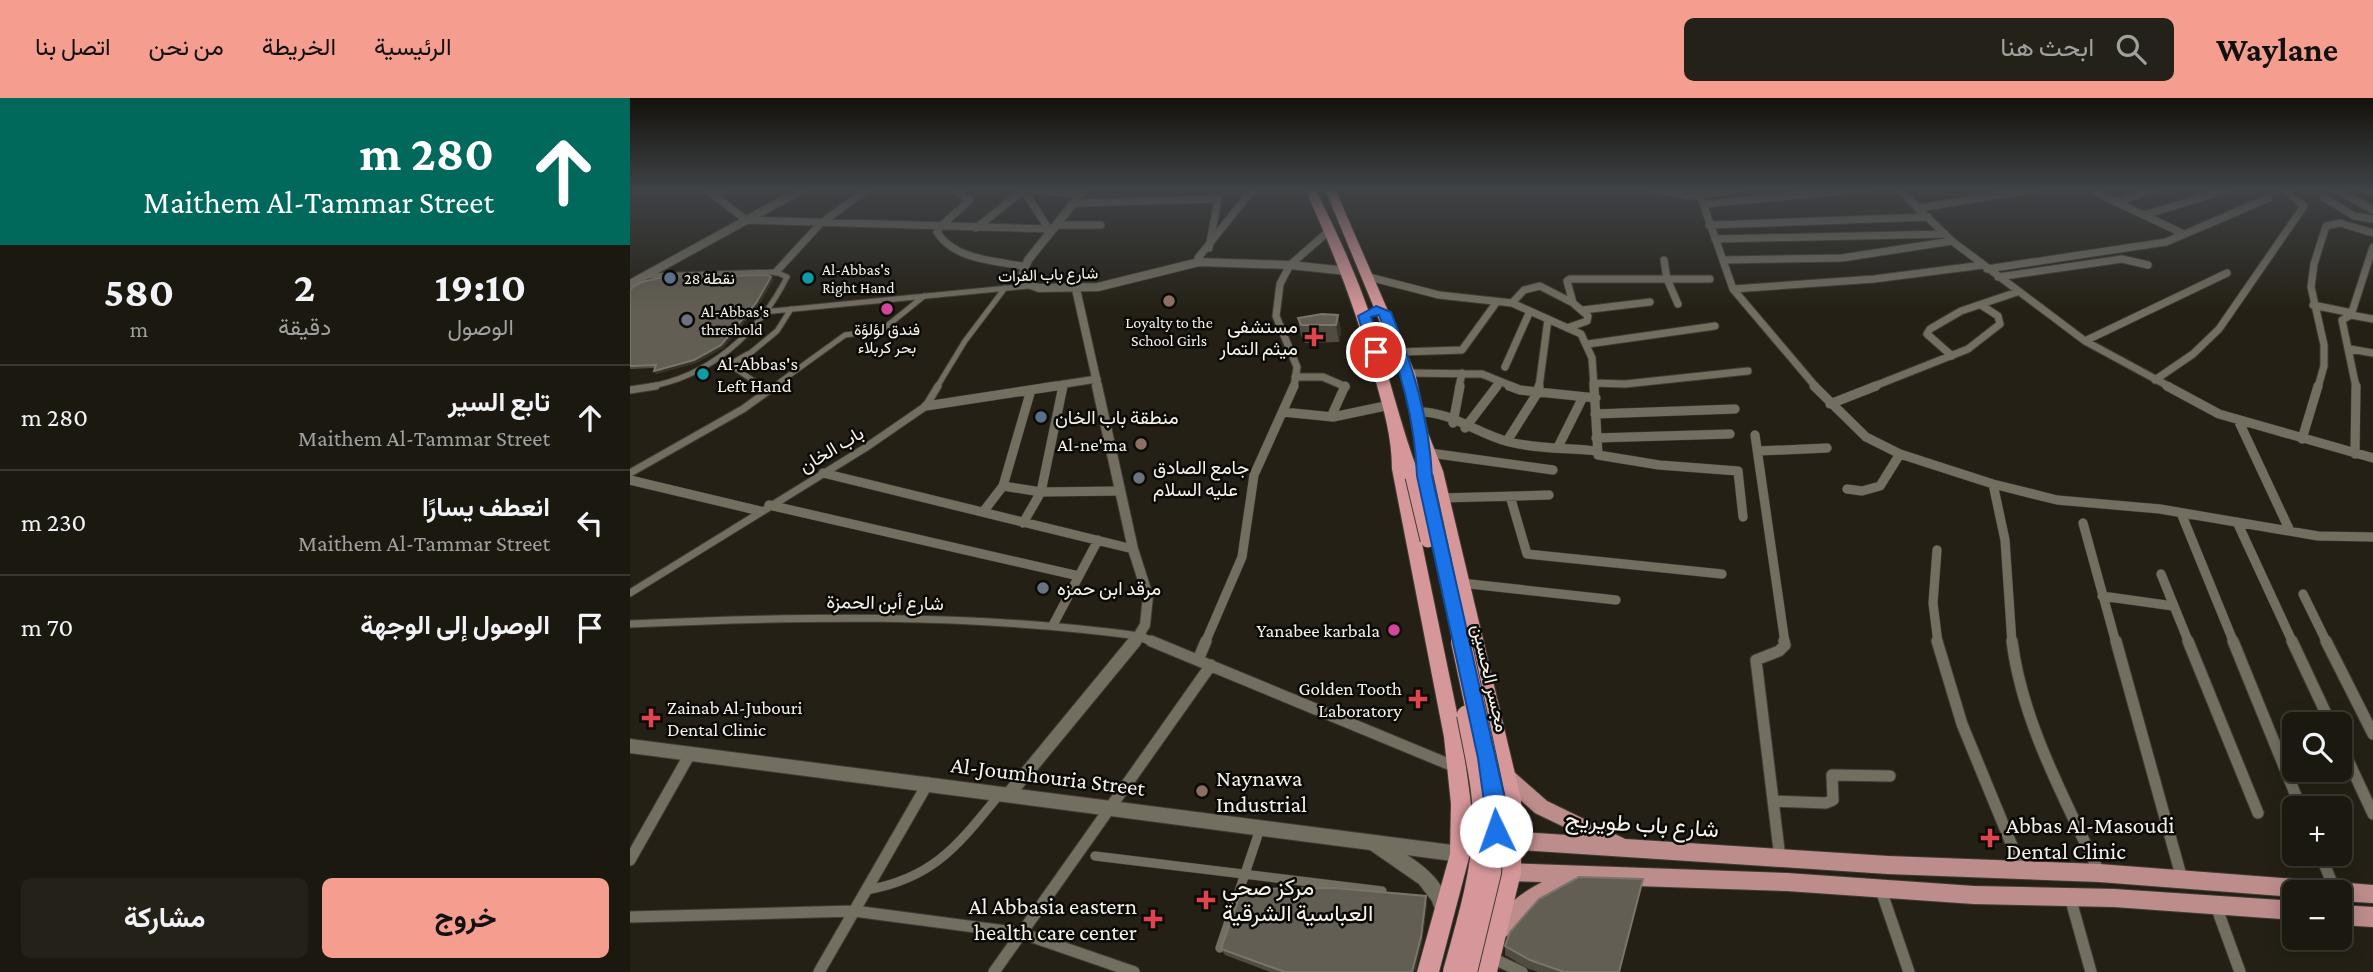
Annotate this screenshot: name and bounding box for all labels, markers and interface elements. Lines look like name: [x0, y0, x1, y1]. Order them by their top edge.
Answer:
search box: [1684, 18, 2174, 81]
icon: search: [2112, 30, 2150, 68]
text: Waylane: [2216, 31, 2338, 68]
text: اتصل بنا: [35, 33, 111, 60]
text: من نحن: [149, 33, 224, 60]
text: الخريطة: [262, 33, 336, 60]
text: الرئيسية: [374, 33, 452, 60]
text: ابحث هنا: [2000, 33, 2094, 62]
text: 280 m: [360, 126, 494, 181]
icon: ahead: [518, 126, 609, 217]
text: Maithem Al-Tammar Street: [143, 184, 494, 220]
place label: Al-Abbas's Right Hand: [822, 261, 895, 297]
text: 2: [294, 263, 315, 310]
text: 19:10: [435, 263, 526, 310]
street label: شارع باب الفرات: [998, 264, 1098, 288]
text: 580: [104, 268, 174, 315]
marker: نقطة 28: [662, 270, 678, 286]
place label: نقطة 28: [684, 270, 735, 287]
marker: Al-Abbas's Right Hand: [800, 270, 816, 286]
marker: Loyalty to the School Girls: [1161, 293, 1177, 309]
marker: فندق لؤلؤة بحر كربلاء: [879, 301, 895, 317]
place label: Al-Abbas's threshold: [701, 303, 769, 338]
marker: Al-Abbas's threshold: [679, 312, 695, 328]
text: دقيقة: [278, 314, 331, 340]
text: الوصول: [447, 314, 514, 340]
place label: Loyalty to the School Girls: [1125, 314, 1213, 349]
text: m: [130, 316, 148, 342]
place label: مستشفى ميثم التمار: [1219, 316, 1298, 361]
place label: فندق لؤلؤة بحر كربلاء: [854, 321, 920, 358]
pin: [1346, 322, 1406, 382]
marker: مستشفى ميثم التمار: [1304, 327, 1324, 347]
icon: arrive: [1357, 333, 1395, 371]
place label: Al-Abbas's Left Hand: [717, 353, 798, 396]
marker: Al-Abbas's Left Hand: [695, 366, 711, 382]
text: تابع السير: [448, 388, 550, 417]
icon: ahead: [571, 399, 609, 437]
text: 280 m: [21, 403, 88, 432]
place label: منطقة باب الخان: [1055, 407, 1179, 429]
marker: منطقة باب الخان: [1033, 409, 1049, 425]
street label: باب الخان: [795, 422, 868, 478]
text: Maithem Al-Tammar Street: [298, 425, 550, 451]
place label: Al-ne'ma: [1057, 434, 1127, 455]
marker: Al-ne'ma: [1133, 436, 1149, 452]
place label: جامع الصادق عليه السلام: [1153, 457, 1249, 502]
marker: جامع الصادق عليه السلام: [1131, 470, 1147, 486]
text: انعطف يسارًا: [422, 493, 550, 522]
icon: left: [571, 504, 609, 542]
text: 230 m: [21, 508, 86, 537]
text: Maithem Al-Tammar Street: [298, 530, 550, 556]
place label: مرقد ابن حمزه: [1057, 578, 1161, 600]
marker: مرقد ابن حمزه: [1035, 580, 1051, 596]
street label: شارع أبن الحمزة: [826, 591, 944, 616]
icon: arrive: [571, 609, 609, 647]
text: الوصول إلى الوجهة: [360, 611, 550, 640]
text: 70 m: [21, 613, 73, 642]
place label: Yanabee karbala: [1257, 620, 1380, 641]
marker: Yanabee karbala: [1386, 622, 1402, 638]
street label: مجسر الحسين: [1467, 622, 1513, 734]
place label: Golden Tooth Laboratory: [1299, 678, 1402, 721]
marker: Golden Tooth Laboratory: [1408, 689, 1428, 709]
place label: Zainab Al-Jubouri Dental Clinic: [667, 697, 802, 740]
marker: Zainab Al-Jubouri Dental Clinic: [641, 708, 661, 728]
map controls: [2282, 712, 2352, 950]
button: search: [2282, 712, 2352, 782]
street label: Al-Joumhouria Street: [949, 751, 1147, 801]
place label: Naynawa Industrial: [1216, 765, 1307, 817]
marker: Naynawa Industrial: [1194, 783, 1210, 799]
position arrow: [1459, 794, 1533, 868]
button: +: [2282, 796, 2352, 866]
street label: شارع باب طويريج: [1564, 806, 1720, 845]
place label: Abbas Al-Masoudi Dental Clinic: [2006, 812, 2175, 864]
marker: Abbas Al-Masoudi Dental Clinic: [1980, 828, 2000, 848]
place label: مركز صحي العباسية الشرقية: [1222, 874, 1373, 928]
button: مشاركة: [21, 878, 308, 958]
button: خروج: [322, 878, 609, 958]
button: −: [2282, 880, 2352, 950]
marker: مركز صحي العباسية الشرقية: [1196, 890, 1216, 910]
place label: Al Abbasia eastern health care center: [968, 893, 1137, 945]
marker: Al Abbasia eastern health care center: [1143, 909, 1163, 929]

